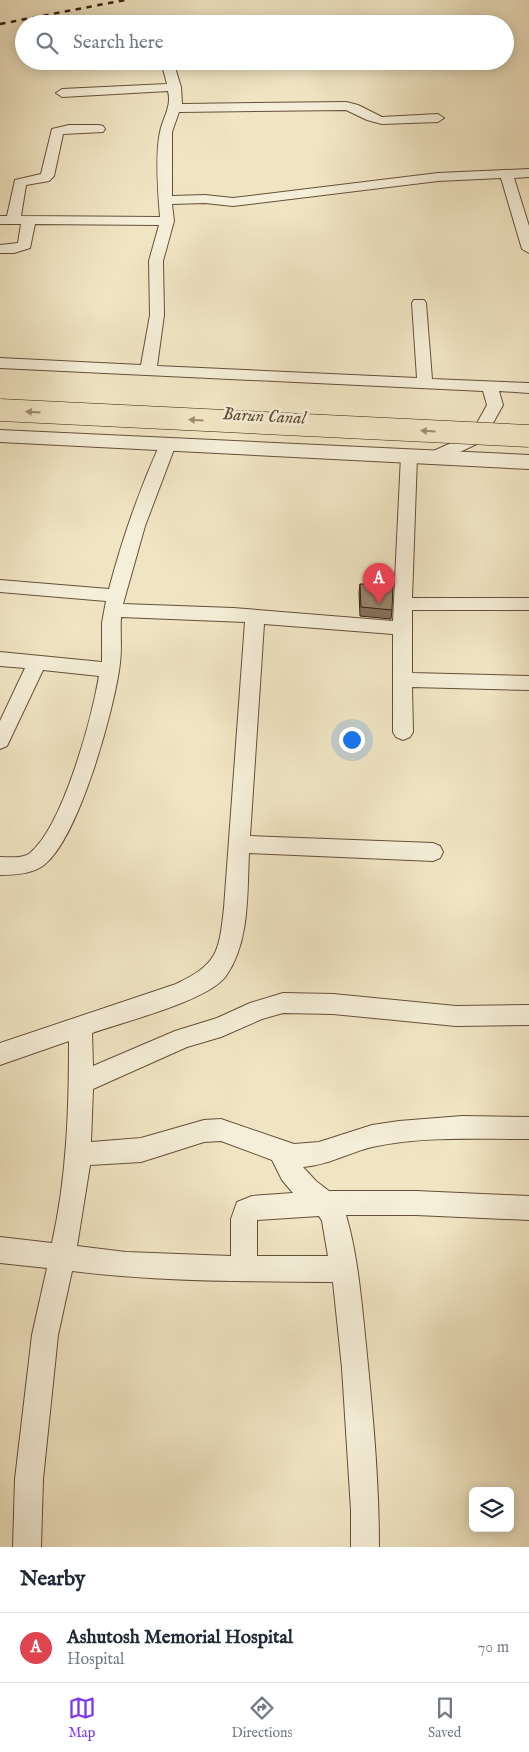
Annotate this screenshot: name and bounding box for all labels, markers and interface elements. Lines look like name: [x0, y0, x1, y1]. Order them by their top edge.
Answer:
search box: [15, 15, 514, 70]
icon: search: [33, 29, 61, 57]
text: Search here: [73, 31, 164, 55]
water label: Barun Canal: [222, 403, 308, 431]
one-way arrow: [25, 408, 41, 416]
one-way arrow: [187, 415, 203, 423]
one-way arrow: [420, 426, 436, 434]
pin: A: [363, 563, 395, 604]
your location: [339, 727, 365, 753]
map controls: [469, 1487, 514, 1532]
button: layers: [469, 1487, 514, 1532]
text: Nearby: [20, 1566, 85, 1593]
text: Ashutosh Memorial Hospital: [67, 1626, 293, 1650]
text: A: [31, 1638, 41, 1658]
text: 70 m: [478, 1638, 509, 1658]
text: Hospital: [67, 1650, 124, 1670]
tab: Map: [68, 1694, 96, 1742]
tab: Directions: [231, 1694, 292, 1742]
tab: Saved: [428, 1694, 461, 1742]

